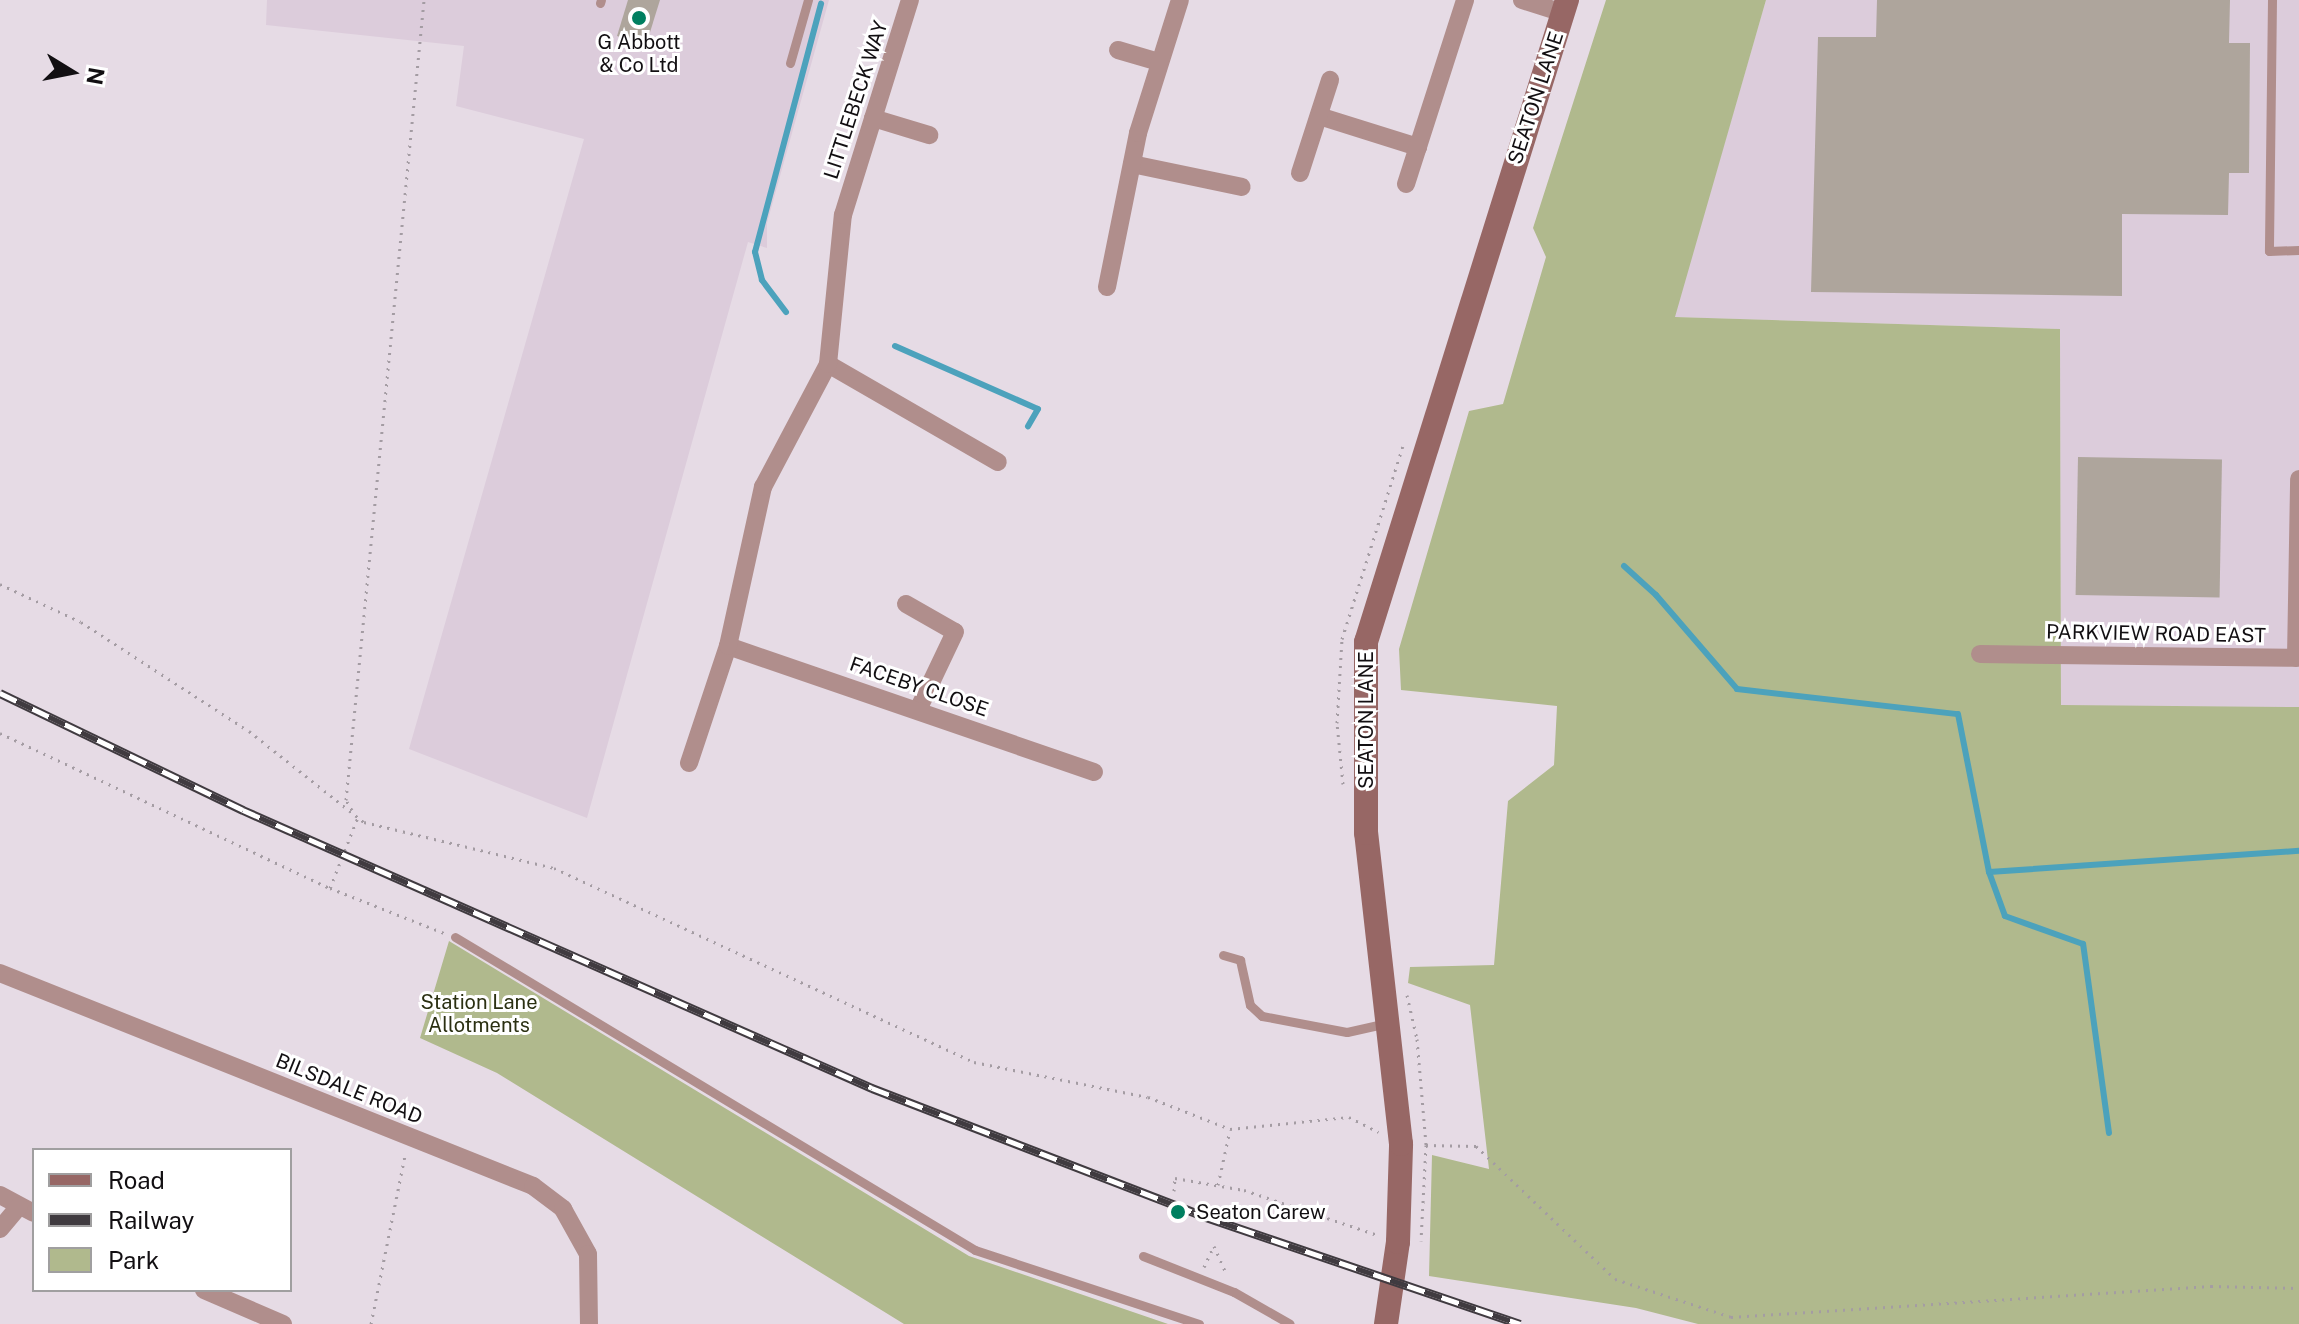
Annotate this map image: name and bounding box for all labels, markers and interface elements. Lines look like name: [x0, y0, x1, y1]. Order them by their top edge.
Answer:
marker: G Abbott & Co Ltd: [630, 9, 648, 27]
street label: LITTLEBECK WAY: [819, 18, 893, 182]
street label: SEATON LANE: [1503, 29, 1569, 167]
place label: G Abbott & Co Ltd: [598, 30, 680, 77]
north arrow: [32, 32, 112, 112]
text: N: [81, 65, 110, 87]
street label: PARKVIEW ROAD EAST: [2046, 620, 2266, 648]
street label: SEATON LANE: [1354, 651, 1378, 789]
street label: FACEBY CLOSE: [846, 652, 992, 722]
park label: Station Lane Allotments: [421, 990, 537, 1037]
street label: BILSDALE ROAD: [272, 1049, 426, 1129]
legend: [32, 1148, 292, 1292]
text: Road: [108, 1166, 165, 1194]
place label: Seaton Carew: [1196, 1200, 1326, 1224]
marker: Seaton Carew: [1167, 1201, 1189, 1223]
text: Railway: [108, 1206, 194, 1234]
text: Park: [108, 1246, 159, 1274]

